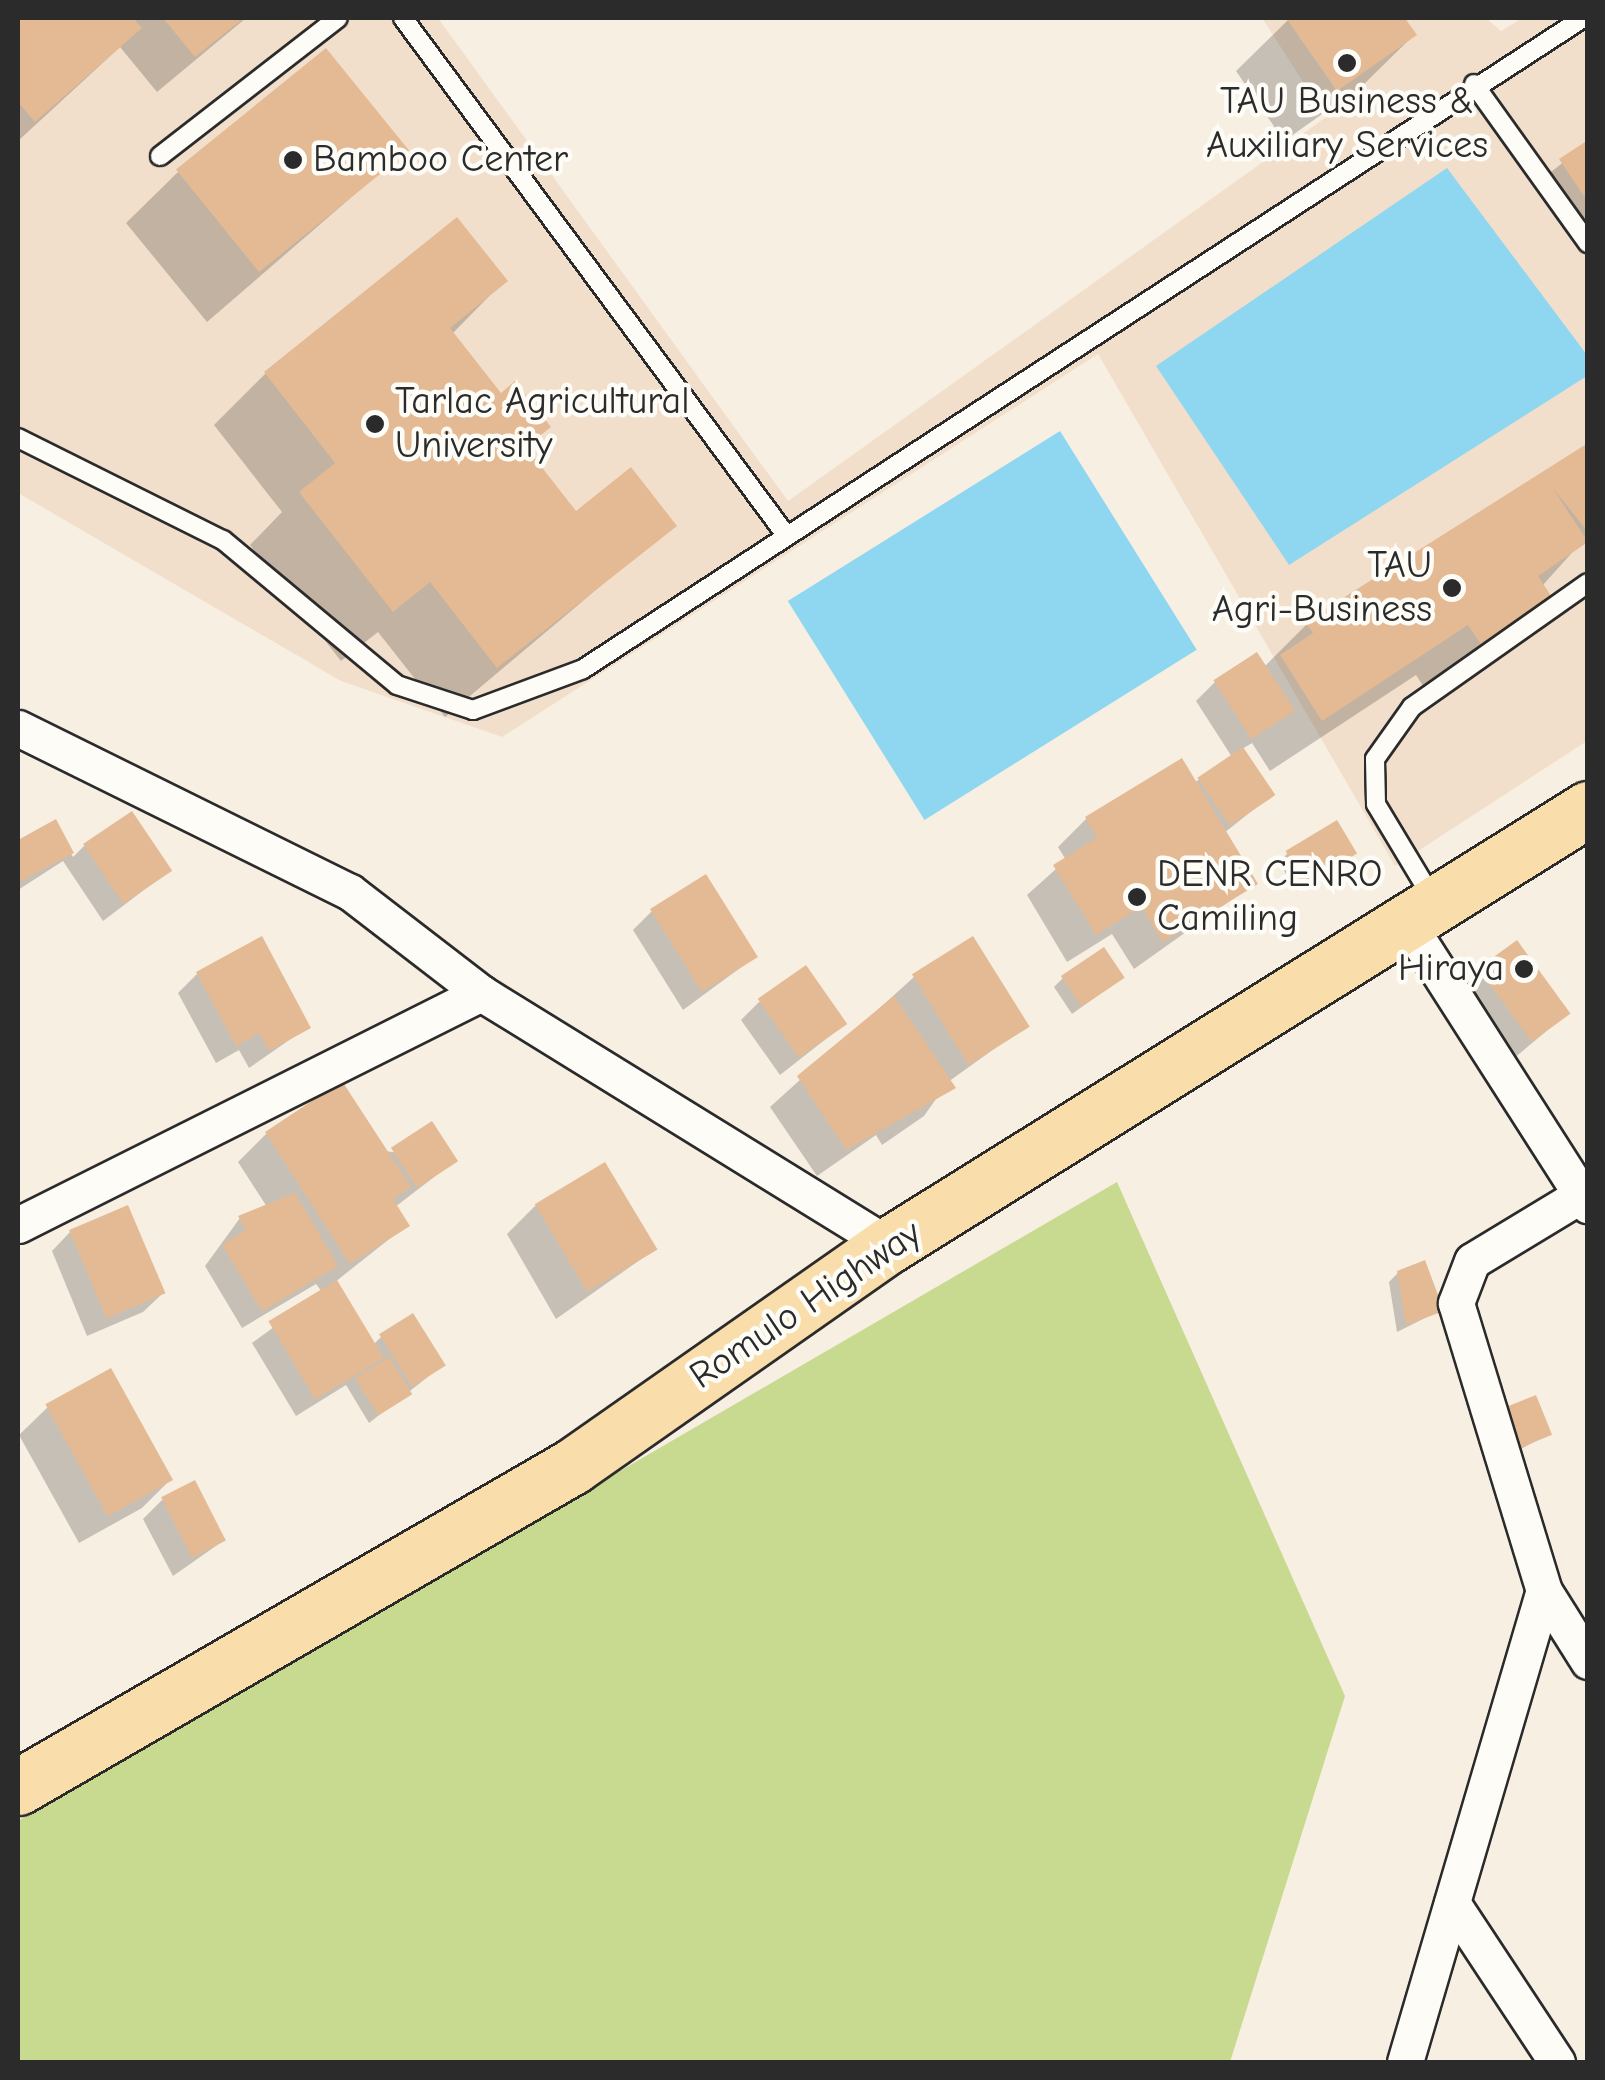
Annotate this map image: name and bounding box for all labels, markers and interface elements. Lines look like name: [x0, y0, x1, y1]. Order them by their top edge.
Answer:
marker: TAU Business & Auxiliary Services: [1336, 52, 1358, 74]
place label: TAU Business & Auxiliary Services: [1206, 79, 1488, 168]
place label: Bamboo Center: [313, 137, 568, 183]
marker: Bamboo Center: [282, 149, 304, 171]
place label: Tarlac Agricultural University: [395, 379, 689, 468]
marker: Tarlac Agricultural University: [364, 413, 386, 435]
place label: TAU Agri-Business: [1212, 543, 1432, 632]
marker: TAU Agri-Business: [1441, 577, 1463, 599]
place label: DENR CENRO Camiling: [1157, 852, 1382, 942]
marker: DENR CENRO Camiling: [1126, 886, 1148, 908]
place label: Hiraya: [1398, 946, 1504, 992]
marker: Hiraya: [1513, 958, 1535, 980]
street label: Romulo Highway: [682, 1211, 930, 1399]

